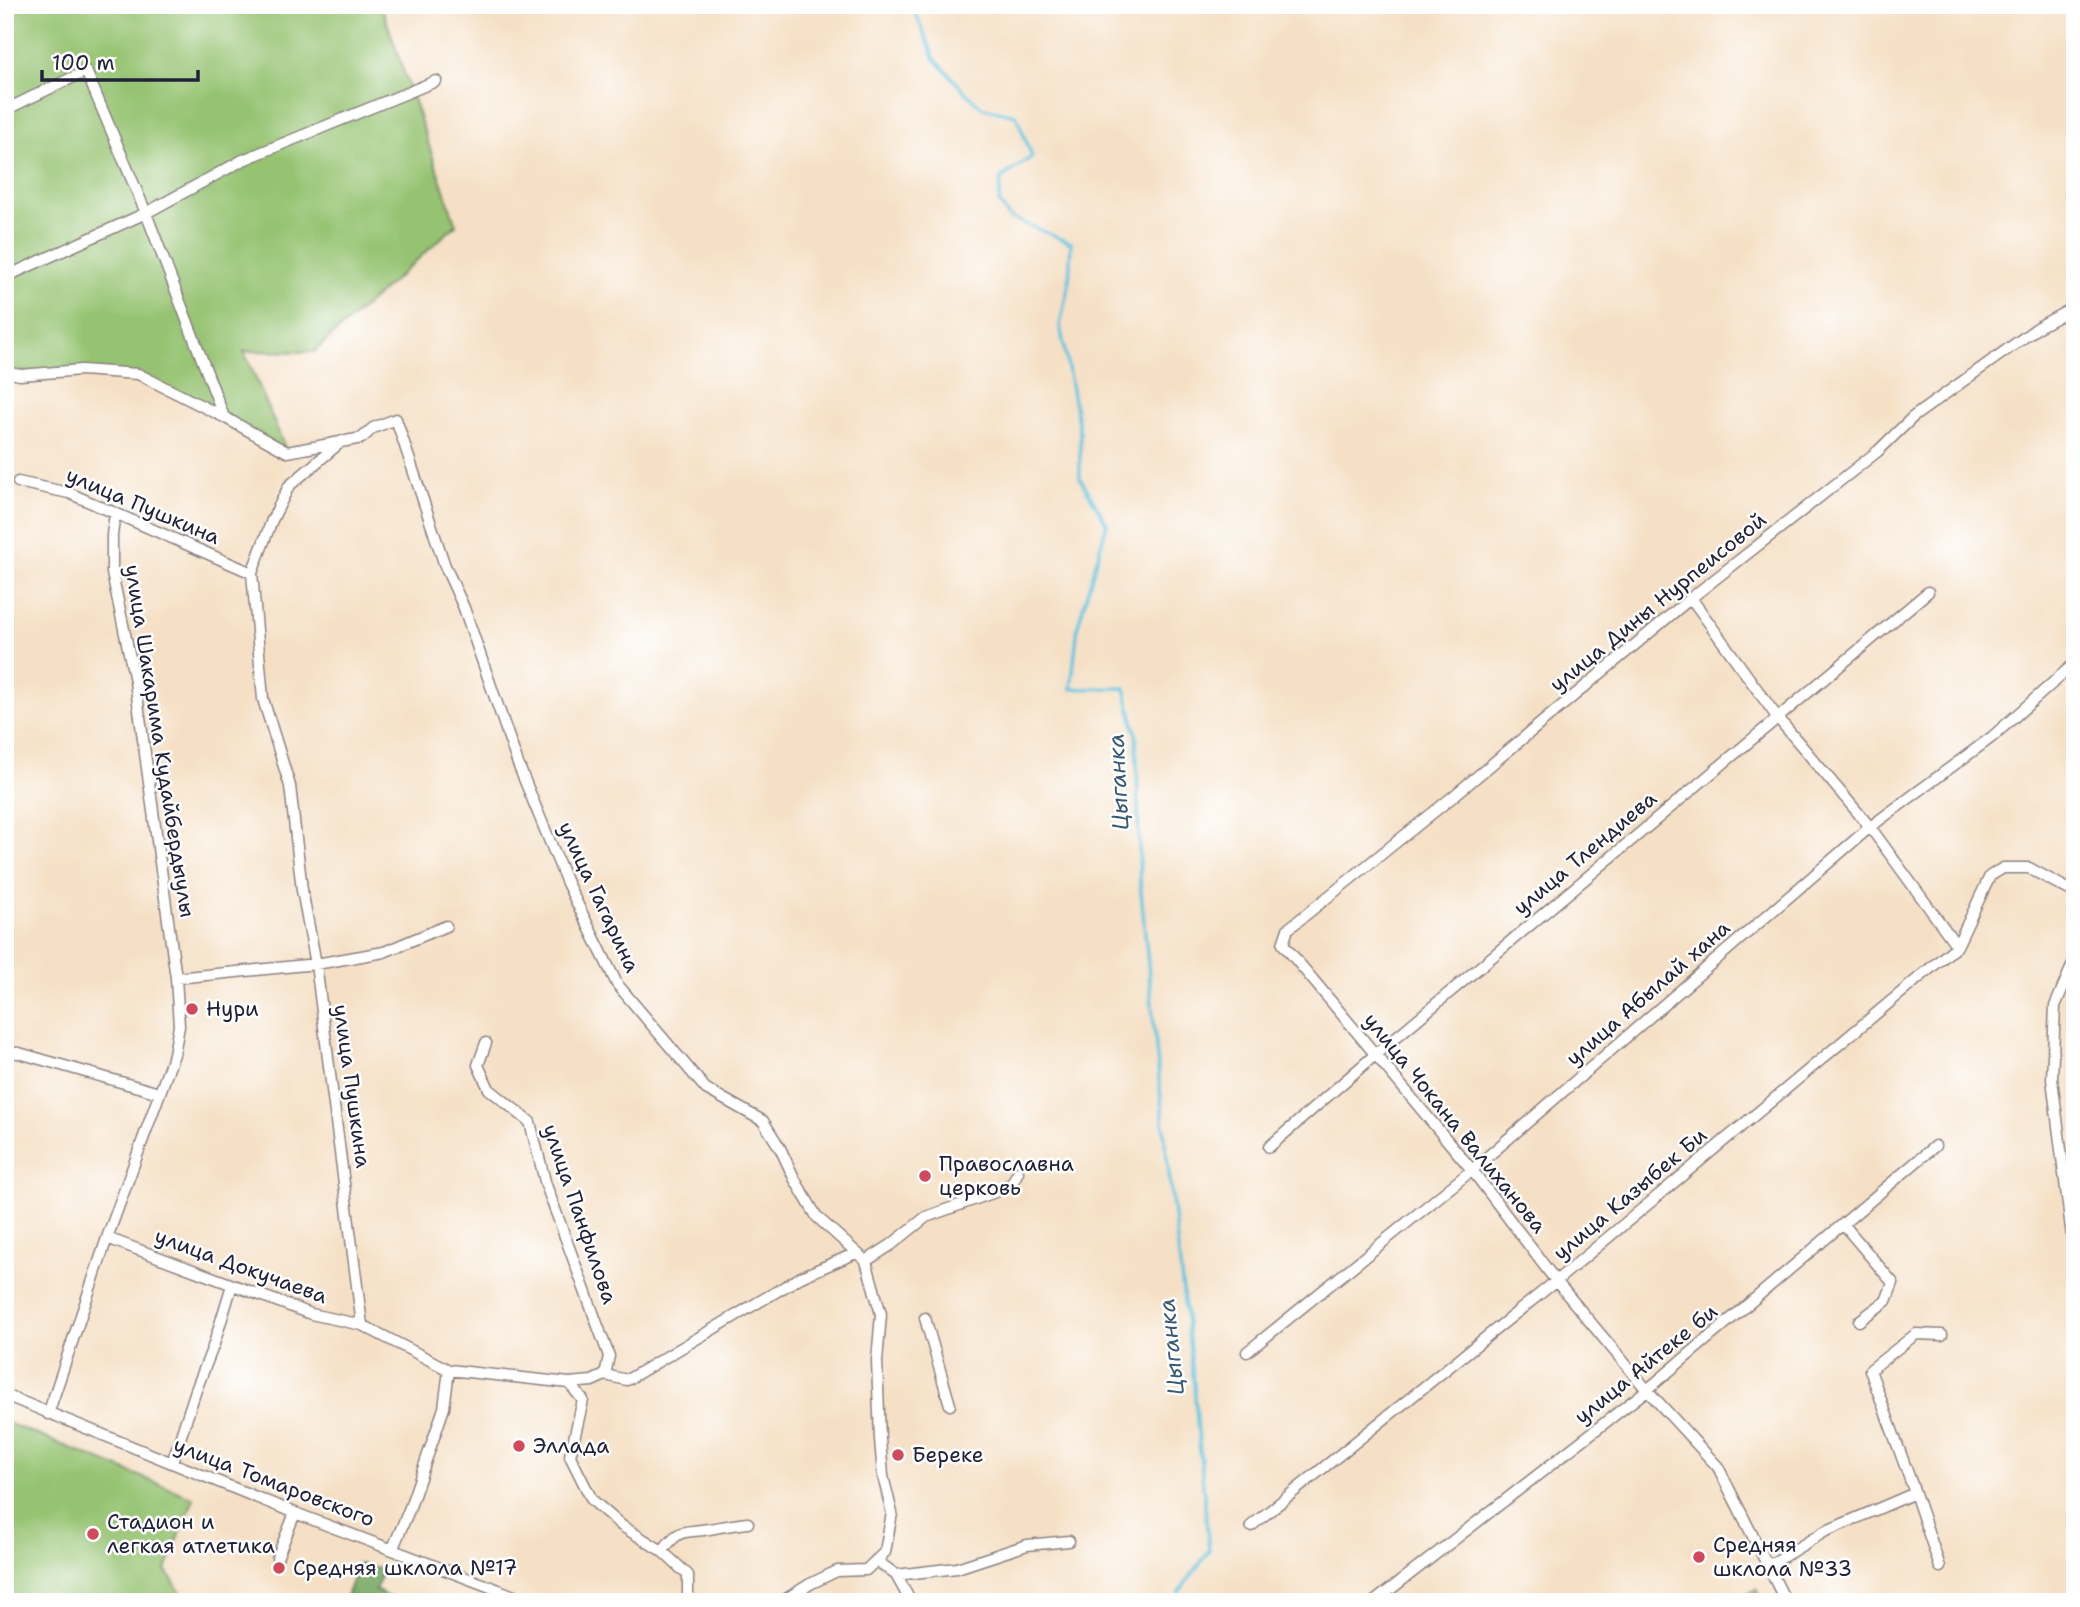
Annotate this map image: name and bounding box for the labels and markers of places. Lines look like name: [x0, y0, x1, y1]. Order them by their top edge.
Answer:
place label: Нури: [206, 995, 259, 1023]
marker: Нури: [184, 1001, 200, 1017]
place label: Православна церковь: [939, 1150, 1074, 1202]
marker: Православна церковь: [917, 1168, 933, 1184]
place label: Эллада: [533, 1432, 609, 1460]
marker: Эллада: [511, 1438, 527, 1454]
place label: Береке: [912, 1441, 984, 1469]
marker: Береке: [890, 1447, 906, 1463]
place label: Стадион и легкая атлетика: [107, 1508, 275, 1560]
marker: Стадион и легкая атлетика: [85, 1526, 101, 1542]
place label: Средняя шклола №33: [1713, 1531, 1852, 1583]
marker: Средняя шклола №33: [1691, 1549, 1707, 1565]
place label: Средняя шклола №17: [293, 1554, 517, 1582]
marker: Средняя шклола №17: [271, 1560, 287, 1576]

